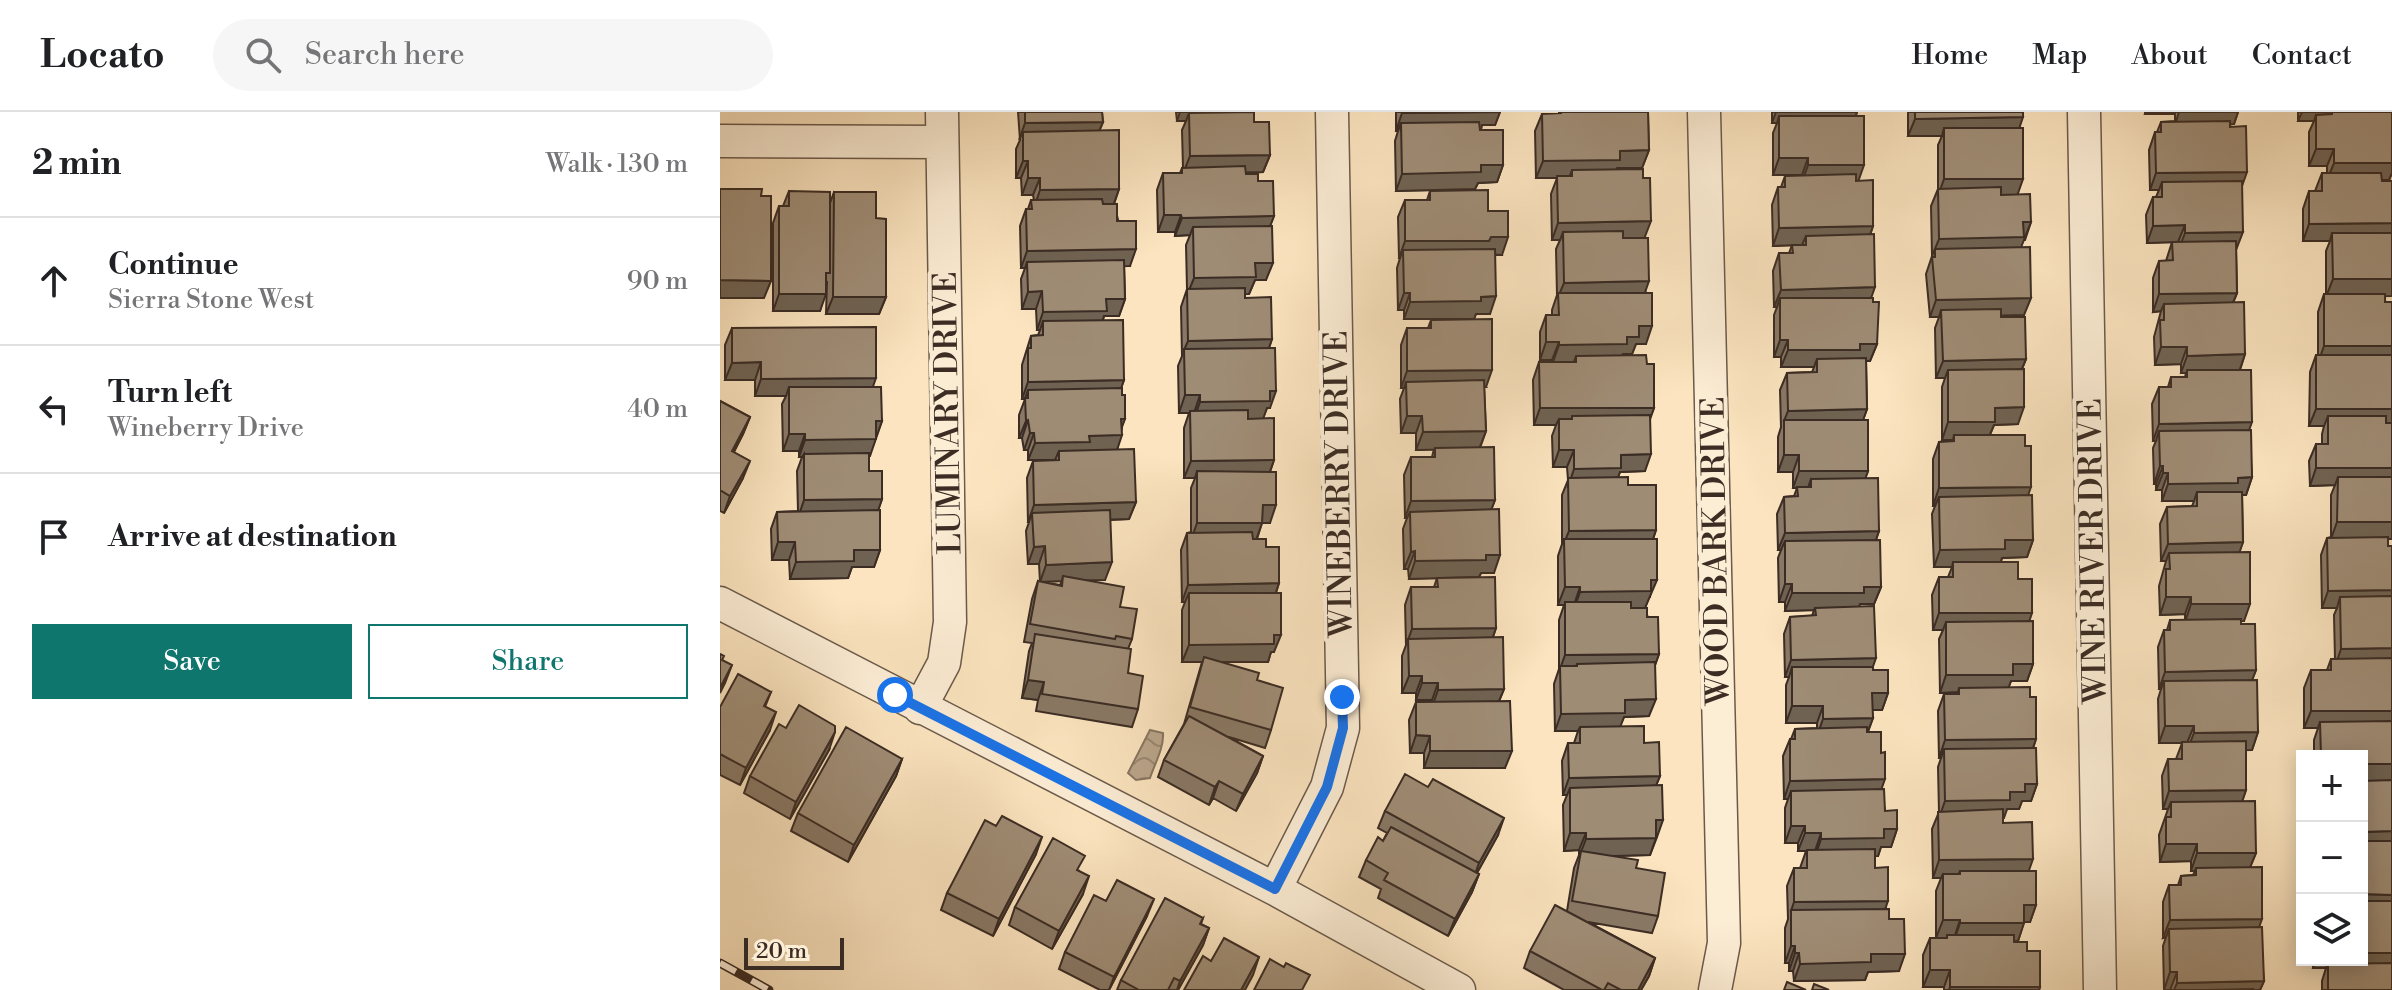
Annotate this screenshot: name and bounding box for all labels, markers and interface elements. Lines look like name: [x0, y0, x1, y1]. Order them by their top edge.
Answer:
search box: [213, 19, 773, 91]
text: Locato: [40, 32, 165, 79]
icon: search: [241, 33, 285, 77]
text: Search here: [305, 36, 465, 74]
text: Home: [1912, 38, 1988, 73]
text: Map: [2032, 38, 2087, 73]
text: About: [2131, 38, 2208, 73]
text: Contact: [2252, 38, 2352, 73]
text: 2 min: [32, 143, 121, 185]
text: Walk · 130 m: [546, 148, 688, 180]
text: Continue: [108, 246, 239, 284]
icon: ahead: [32, 259, 76, 303]
text: 90 m: [627, 265, 688, 297]
street label: LUMINARY DRIVE: [926, 271, 970, 555]
text: Sierra Stone West: [108, 284, 314, 316]
street label: WINEBERRY DRIVE: [1316, 330, 1362, 639]
text: Turn left: [108, 374, 232, 412]
icon: left: [32, 387, 76, 431]
text: 40 m: [627, 393, 688, 425]
street label: WOOD BARK DRIVE: [1693, 396, 1739, 707]
street label: WINE RIVER DRIVE: [2070, 398, 2116, 705]
text: Wineberry Drive: [108, 412, 304, 444]
icon: arrive: [32, 515, 76, 559]
text: Arrive at destination: [108, 518, 397, 556]
button: Save: [32, 624, 352, 699]
button: Share: [368, 624, 688, 699]
route start: [877, 677, 913, 713]
route end: [1324, 679, 1360, 715]
map controls: [2296, 750, 2368, 966]
button: +: [2296, 750, 2368, 822]
button: −: [2296, 822, 2368, 894]
button: layers: [2296, 894, 2368, 966]
scale bar: [744, 934, 844, 970]
text: 20 m: [756, 938, 807, 965]

